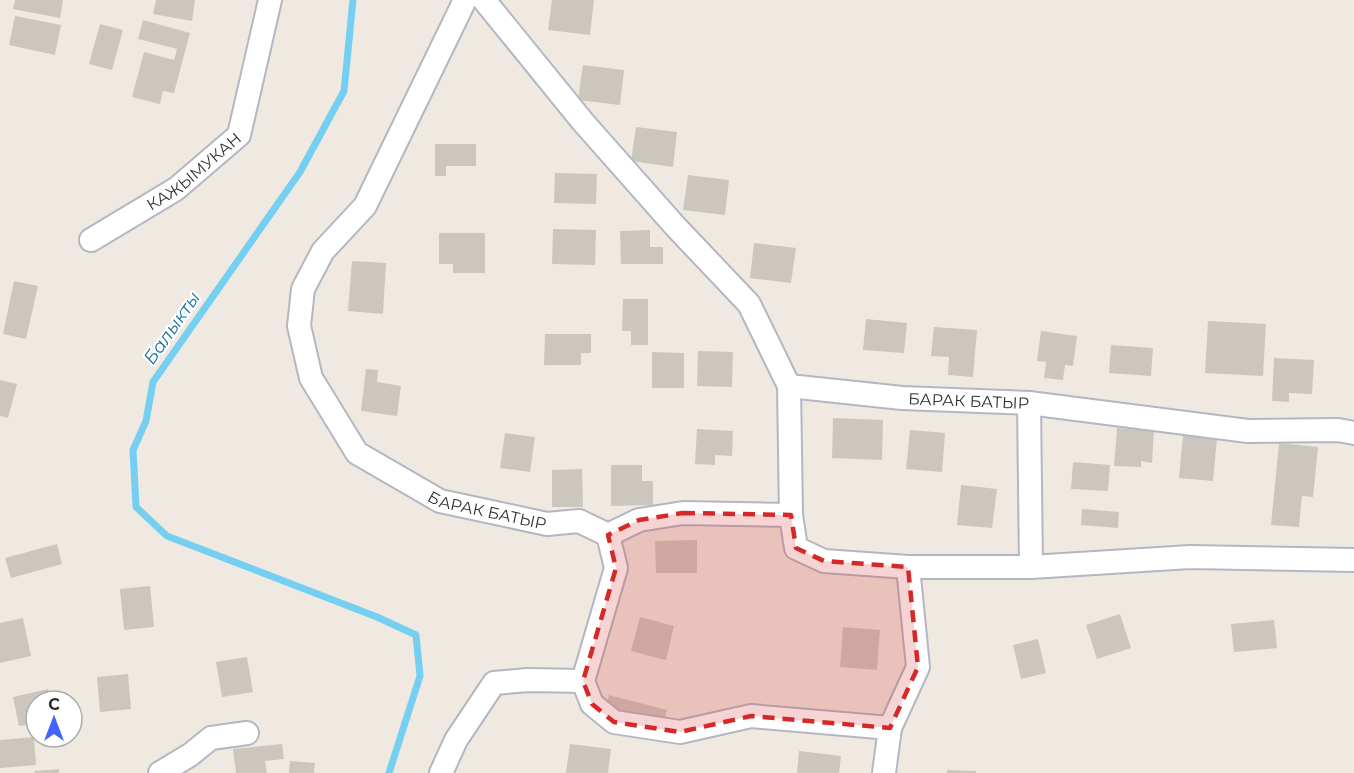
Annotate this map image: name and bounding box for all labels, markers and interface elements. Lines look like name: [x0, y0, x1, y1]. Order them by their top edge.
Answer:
street label: КАЖЫМУКАН: [143, 129, 245, 214]
water label: Балыкты: [139, 287, 205, 369]
street label: БАРАК БАТЫР: [908, 389, 1029, 413]
street label: БАРАК БАТЫР: [424, 487, 548, 534]
north arrow: [24, 689, 84, 749]
text: С: [48, 695, 60, 714]

